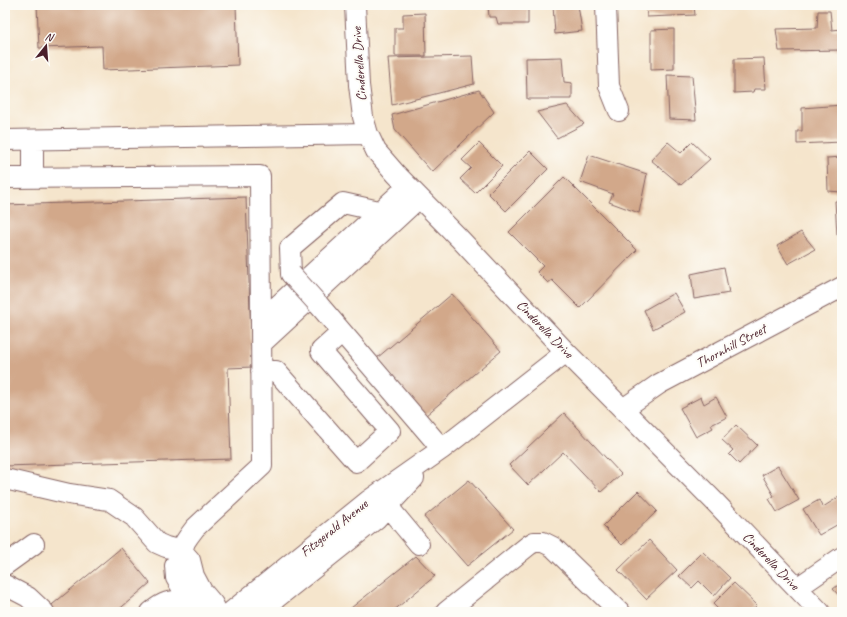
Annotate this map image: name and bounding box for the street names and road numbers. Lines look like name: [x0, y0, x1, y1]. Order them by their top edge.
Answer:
street label: Cinderella Drive: [348, 25, 370, 102]
street label: Cinderella Drive: [513, 296, 578, 363]
street label: Thornhill Street: [693, 319, 771, 372]
street label: Fitzgerald Avenue: [297, 495, 372, 560]
street label: Cinderella Drive: [739, 528, 804, 595]

